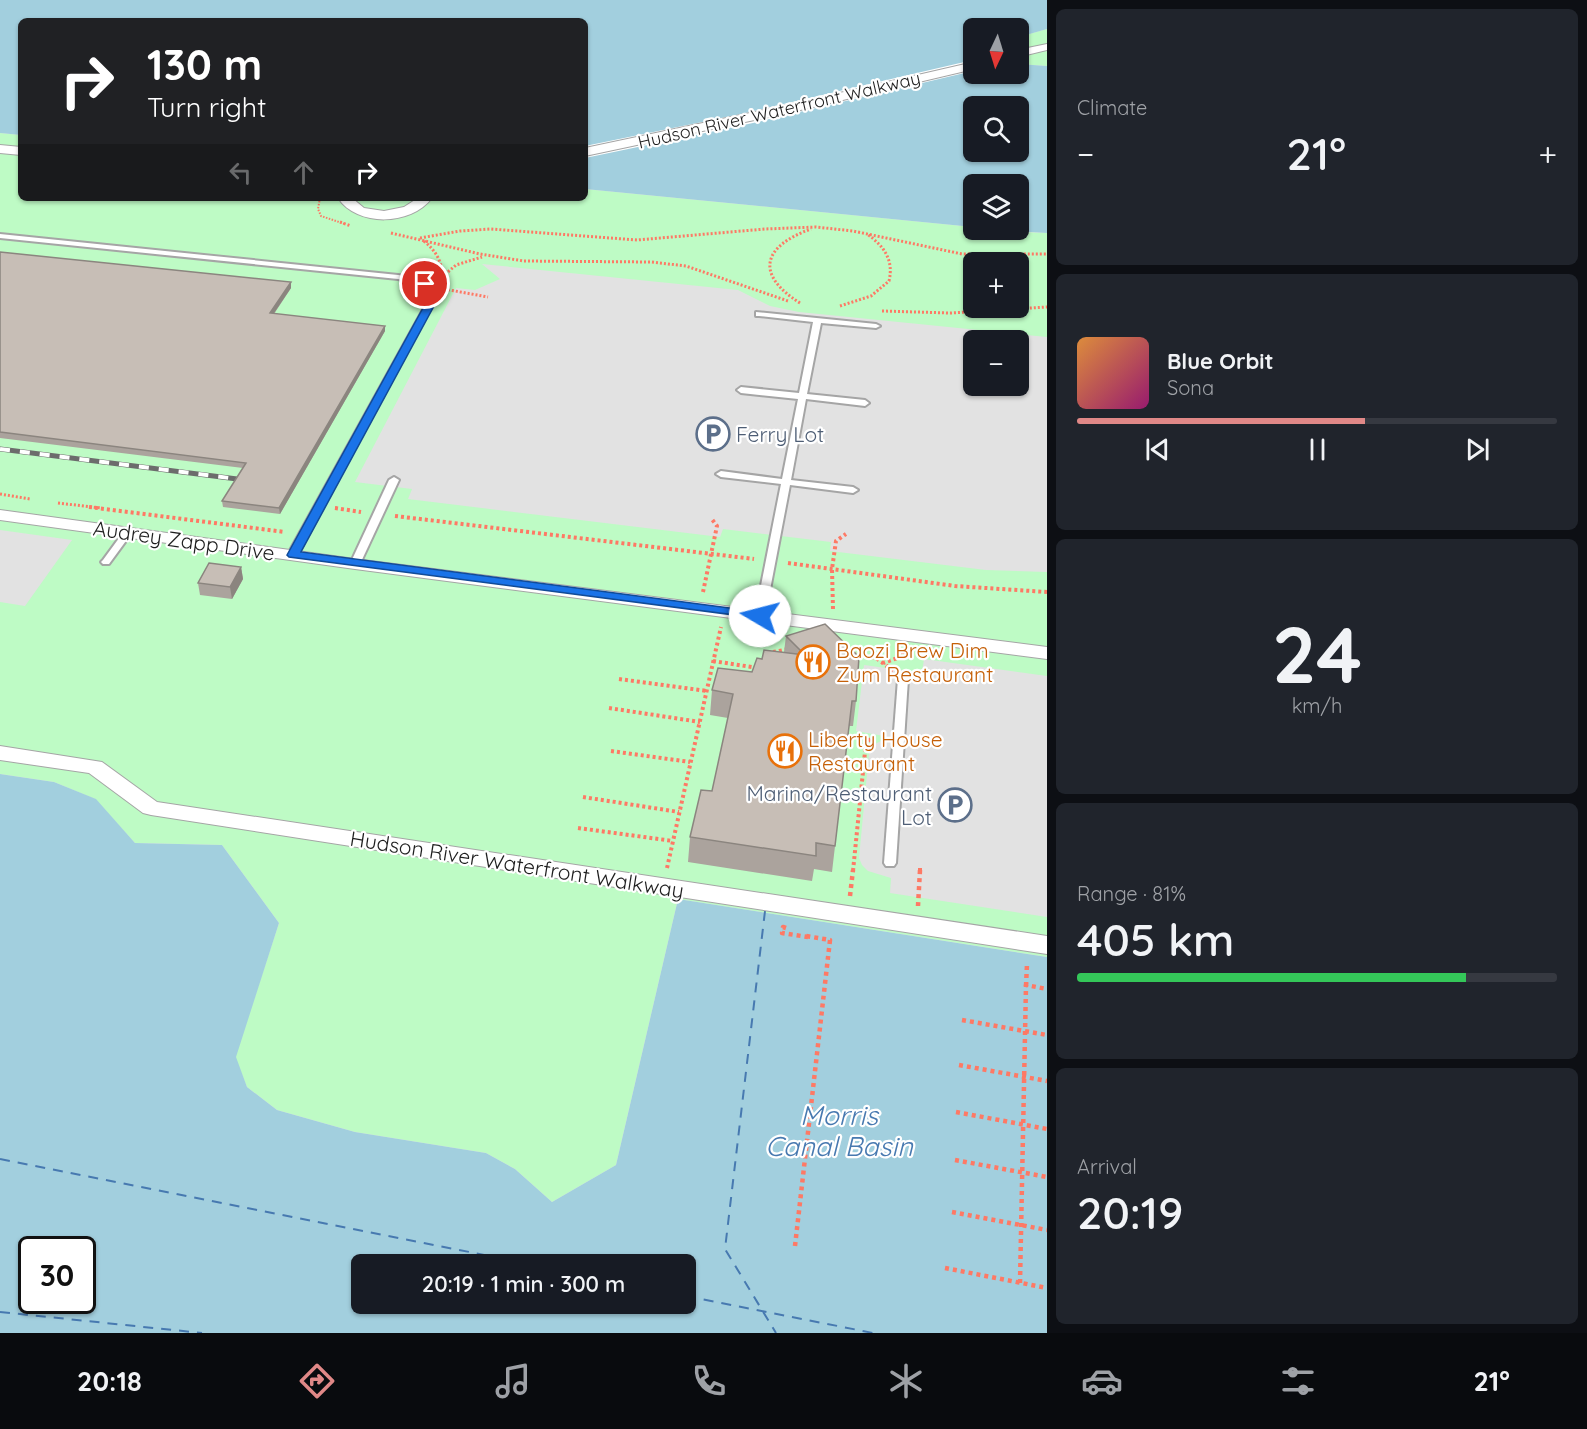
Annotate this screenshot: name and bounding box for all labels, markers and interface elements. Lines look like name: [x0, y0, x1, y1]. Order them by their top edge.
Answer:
north arrow: [963, 18, 1029, 84]
map controls: [963, 18, 1029, 396]
text: 130 m: [147, 38, 262, 91]
icon: right: [48, 42, 126, 120]
street label: Hudson River Waterfront Walkway: [635, 66, 923, 154]
text: Turn right: [147, 90, 266, 124]
text: Climate: [1077, 95, 1147, 120]
button: search: [963, 96, 1029, 162]
text: 21°: [1287, 125, 1346, 181]
text: −: [1077, 133, 1094, 174]
text: +: [1538, 133, 1557, 174]
icon: left: [224, 156, 257, 189]
icon: ahead: [287, 156, 320, 189]
icon: right: [350, 156, 383, 189]
button: layers: [963, 174, 1029, 240]
button: +: [963, 252, 1029, 318]
pin: [399, 258, 450, 309]
icon: arrive: [408, 267, 441, 300]
button: −: [963, 330, 1029, 396]
text: Blue Orbit: [1167, 347, 1273, 375]
text: Sona: [1167, 375, 1214, 400]
parking icon: Ferry Lot: [695, 416, 731, 452]
place label: Ferry Lot: [736, 421, 824, 447]
icon: previous: [1141, 433, 1174, 466]
icon: pause: [1301, 433, 1334, 466]
icon: next: [1461, 433, 1494, 466]
street label: Audrey Zapp Drive: [92, 514, 276, 566]
position arrow: [728, 584, 792, 648]
text: 24: [1272, 605, 1362, 703]
place label: Baozi Brew Dim Zum Restaurant: [836, 637, 993, 687]
restaurant icon: Baozi Brew Dim Zum Restaurant: [795, 644, 831, 680]
text: km/h: [1292, 693, 1342, 718]
place label: Liberty House Restaurant: [808, 726, 943, 776]
restaurant icon: Liberty House Restaurant: [767, 733, 803, 769]
place label: Marina/Restaurant Lot: [746, 780, 932, 830]
parking icon: Marina/Restaurant Lot: [937, 787, 973, 823]
street label: Hudson River Waterfront Walkway: [348, 825, 686, 903]
text: Range · 81%: [1077, 881, 1186, 906]
text: 405 km: [1077, 911, 1234, 967]
water label: Morris Canal Basin: [765, 1098, 914, 1163]
text: Arrival: [1077, 1154, 1137, 1179]
text: 20:19: [1077, 1184, 1183, 1240]
speed limit sign: 30: [18, 1236, 96, 1314]
text: 20:19 · 1 min · 300 m: [422, 1270, 625, 1298]
icon: directions: [296, 1360, 338, 1402]
icon: music: [492, 1360, 534, 1402]
icon: phone: [688, 1360, 730, 1402]
icon: climate: [885, 1360, 927, 1402]
icon: car: [1081, 1360, 1123, 1402]
icon: filters: [1277, 1360, 1319, 1402]
text: 20:18: [77, 1364, 142, 1398]
text: 21°: [1473, 1364, 1510, 1398]

